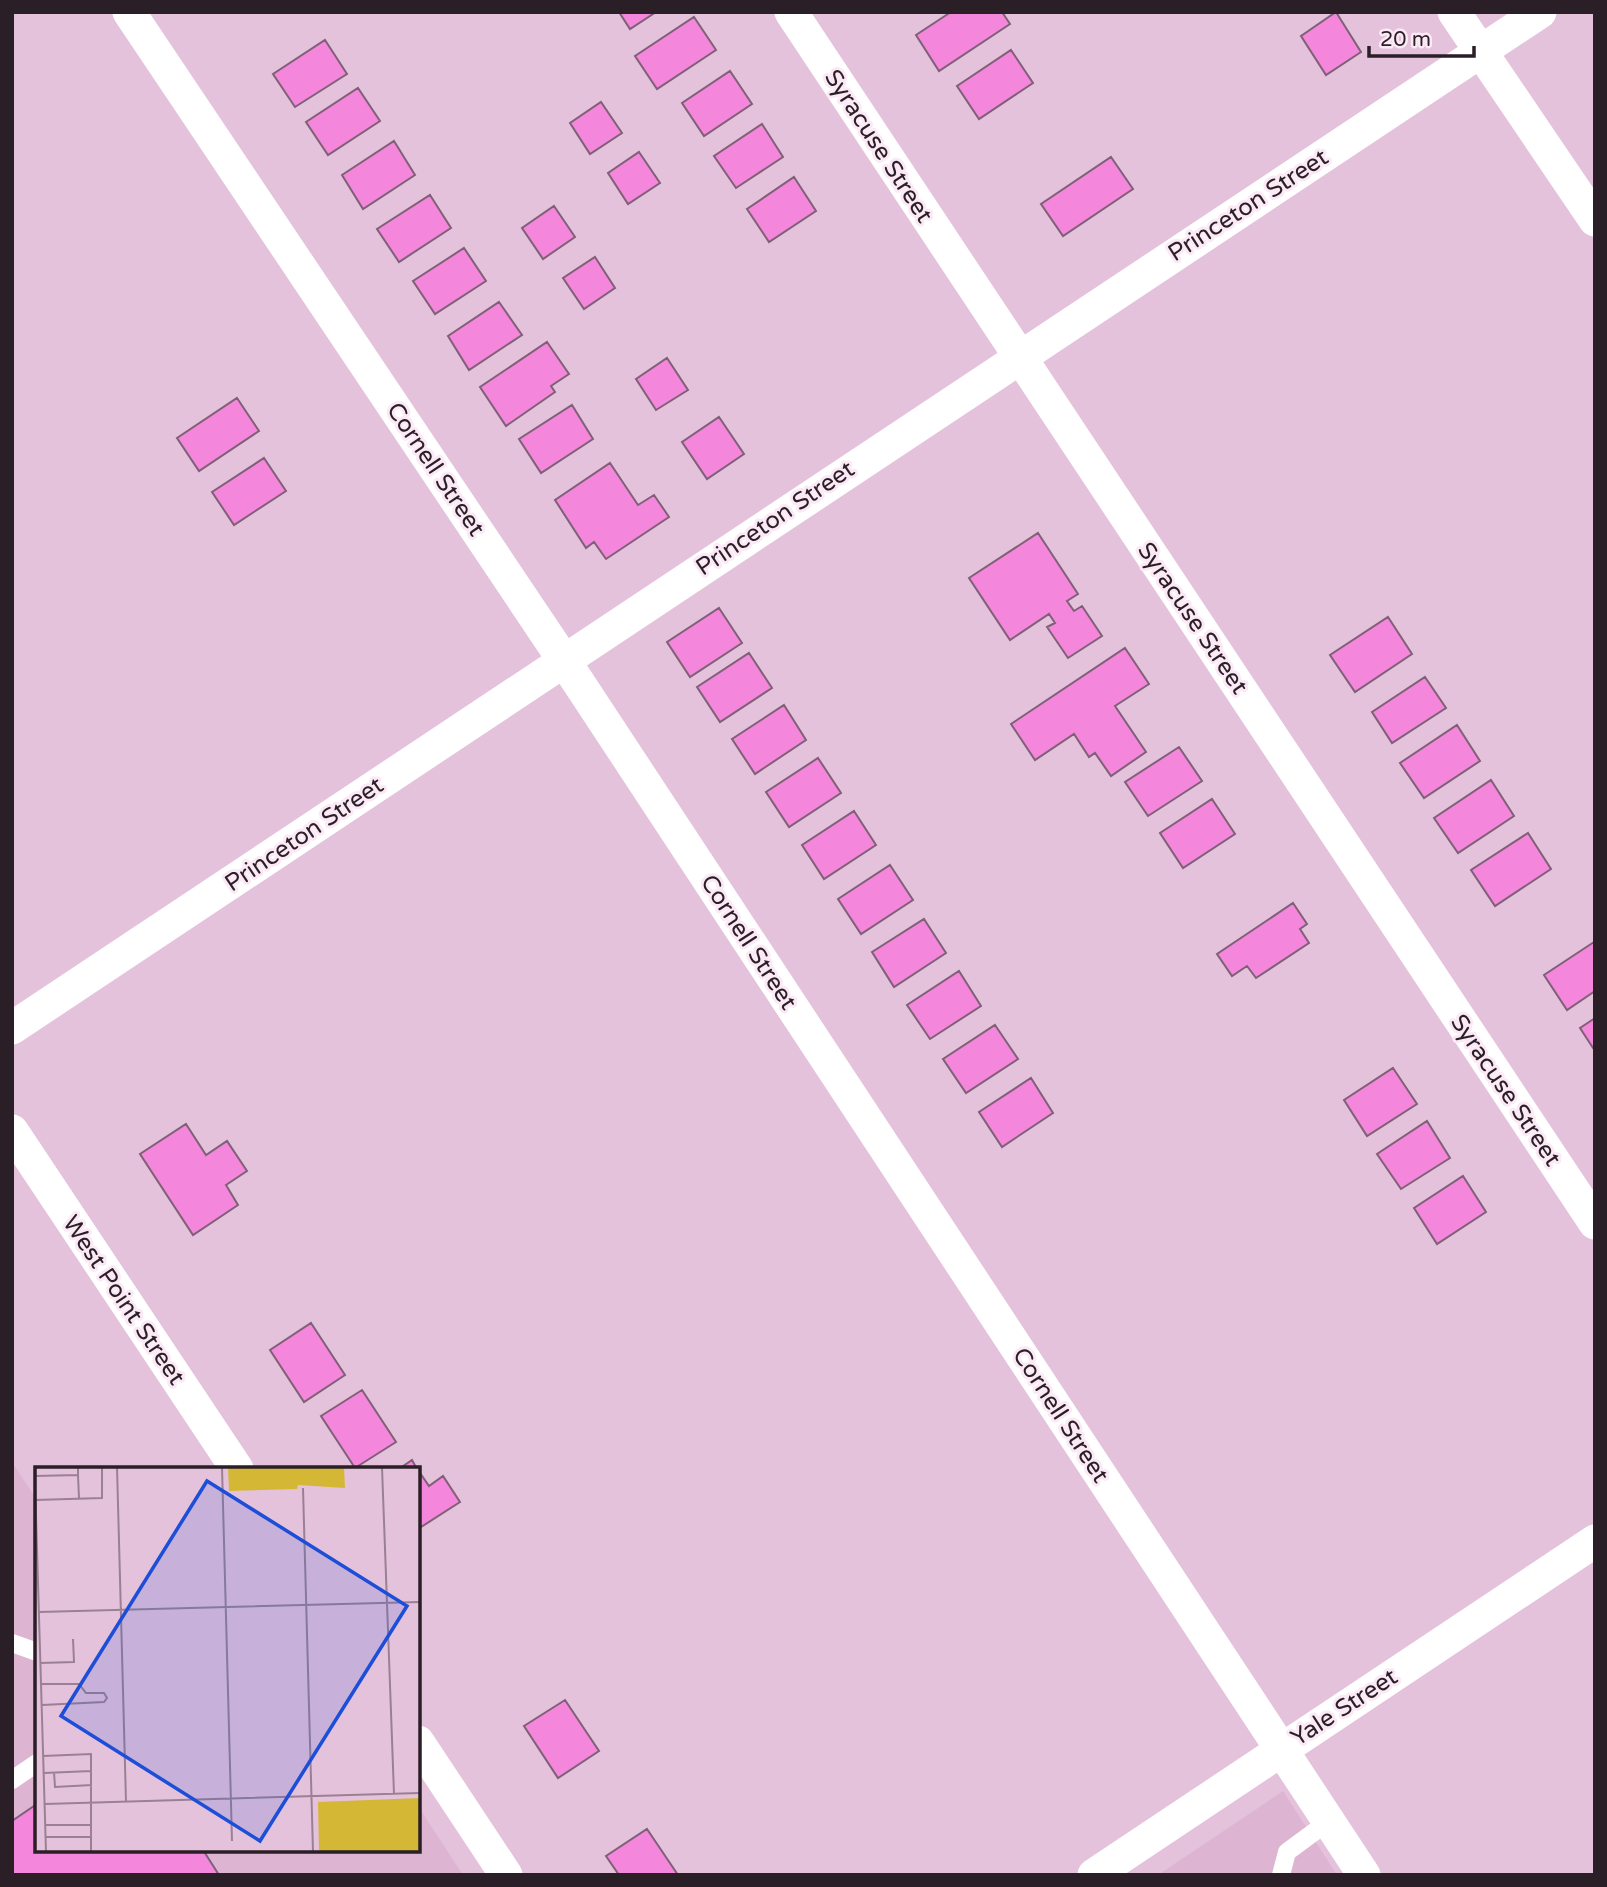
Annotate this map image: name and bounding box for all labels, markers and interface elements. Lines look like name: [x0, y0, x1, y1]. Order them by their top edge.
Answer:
scale bar: [1369, 14, 1474, 58]
text: 20 m: [1380, 27, 1431, 52]
street label: Syracuse Street: [818, 64, 939, 228]
street label: Princeton Street: [1163, 143, 1334, 268]
street label: Cornell Street: [380, 397, 491, 542]
street label: Princeton Street: [690, 455, 860, 582]
street label: Syracuse Street: [1131, 537, 1254, 700]
street label: Princeton Street: [219, 771, 389, 898]
street label: Cornell Street: [694, 869, 803, 1015]
street label: Syracuse Street: [1444, 1009, 1567, 1172]
street label: West Point Street: [56, 1210, 191, 1391]
street label: Cornell Street: [1006, 1342, 1115, 1488]
inset map: [35, 1467, 420, 1852]
street label: Yale Street: [1286, 1662, 1403, 1753]

